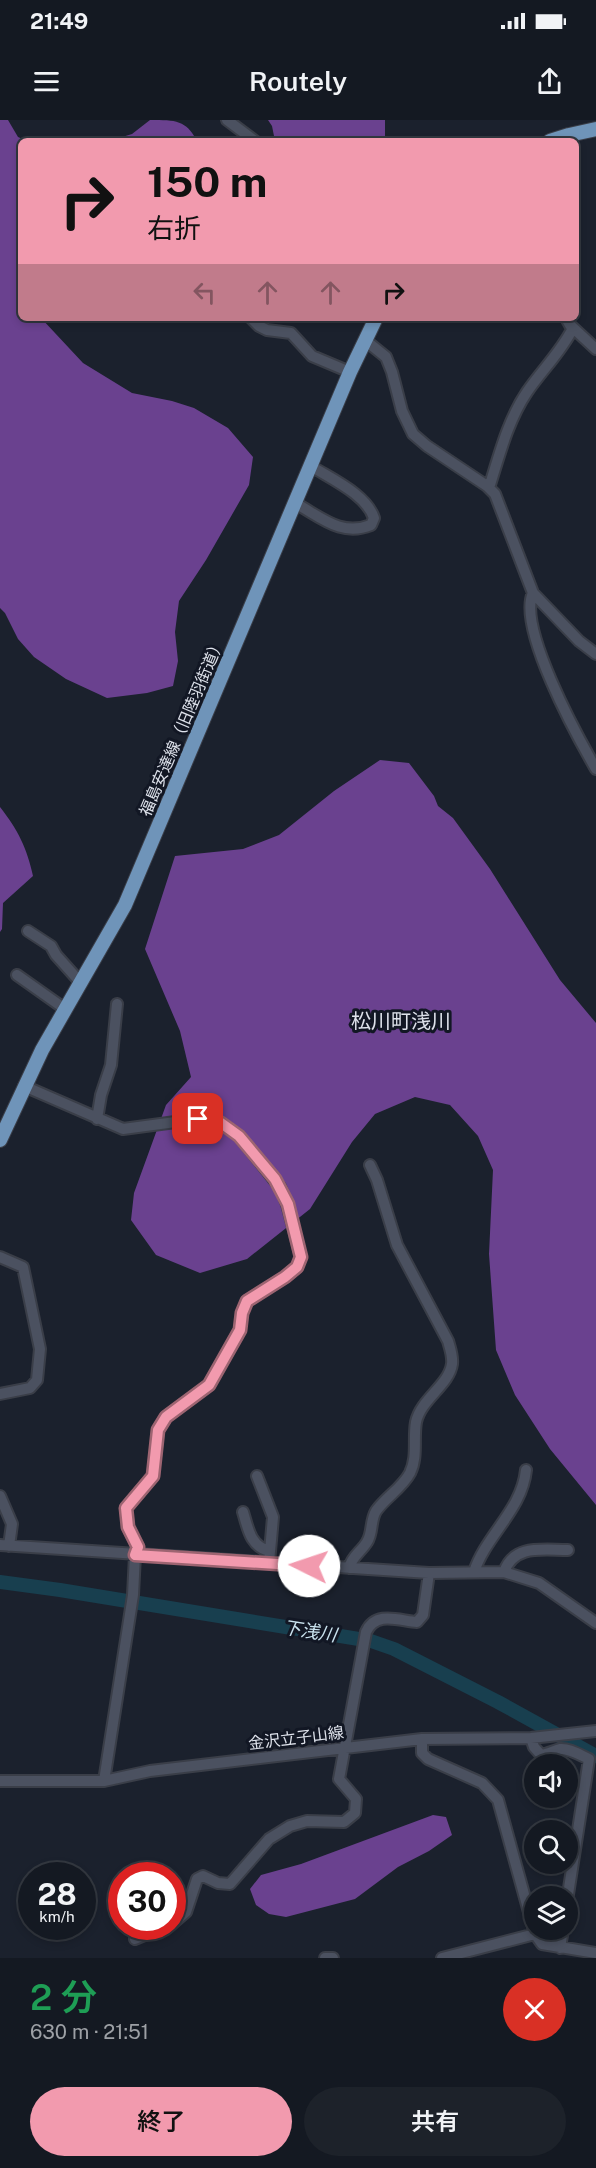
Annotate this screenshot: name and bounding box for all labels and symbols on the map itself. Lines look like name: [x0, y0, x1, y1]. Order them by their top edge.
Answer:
street label: 福島安達線（旧陸羽街道）: [136, 635, 228, 819]
district label: 松川町浅川: [351, 1009, 451, 1033]
pin: [172, 1093, 223, 1144]
position arrow: [277, 1534, 341, 1598]
water label: 下浅川: [282, 1616, 340, 1646]
street label: 金沢立子山線: [247, 1723, 345, 1753]
speed limit sign: 30: [108, 1862, 186, 1940]

